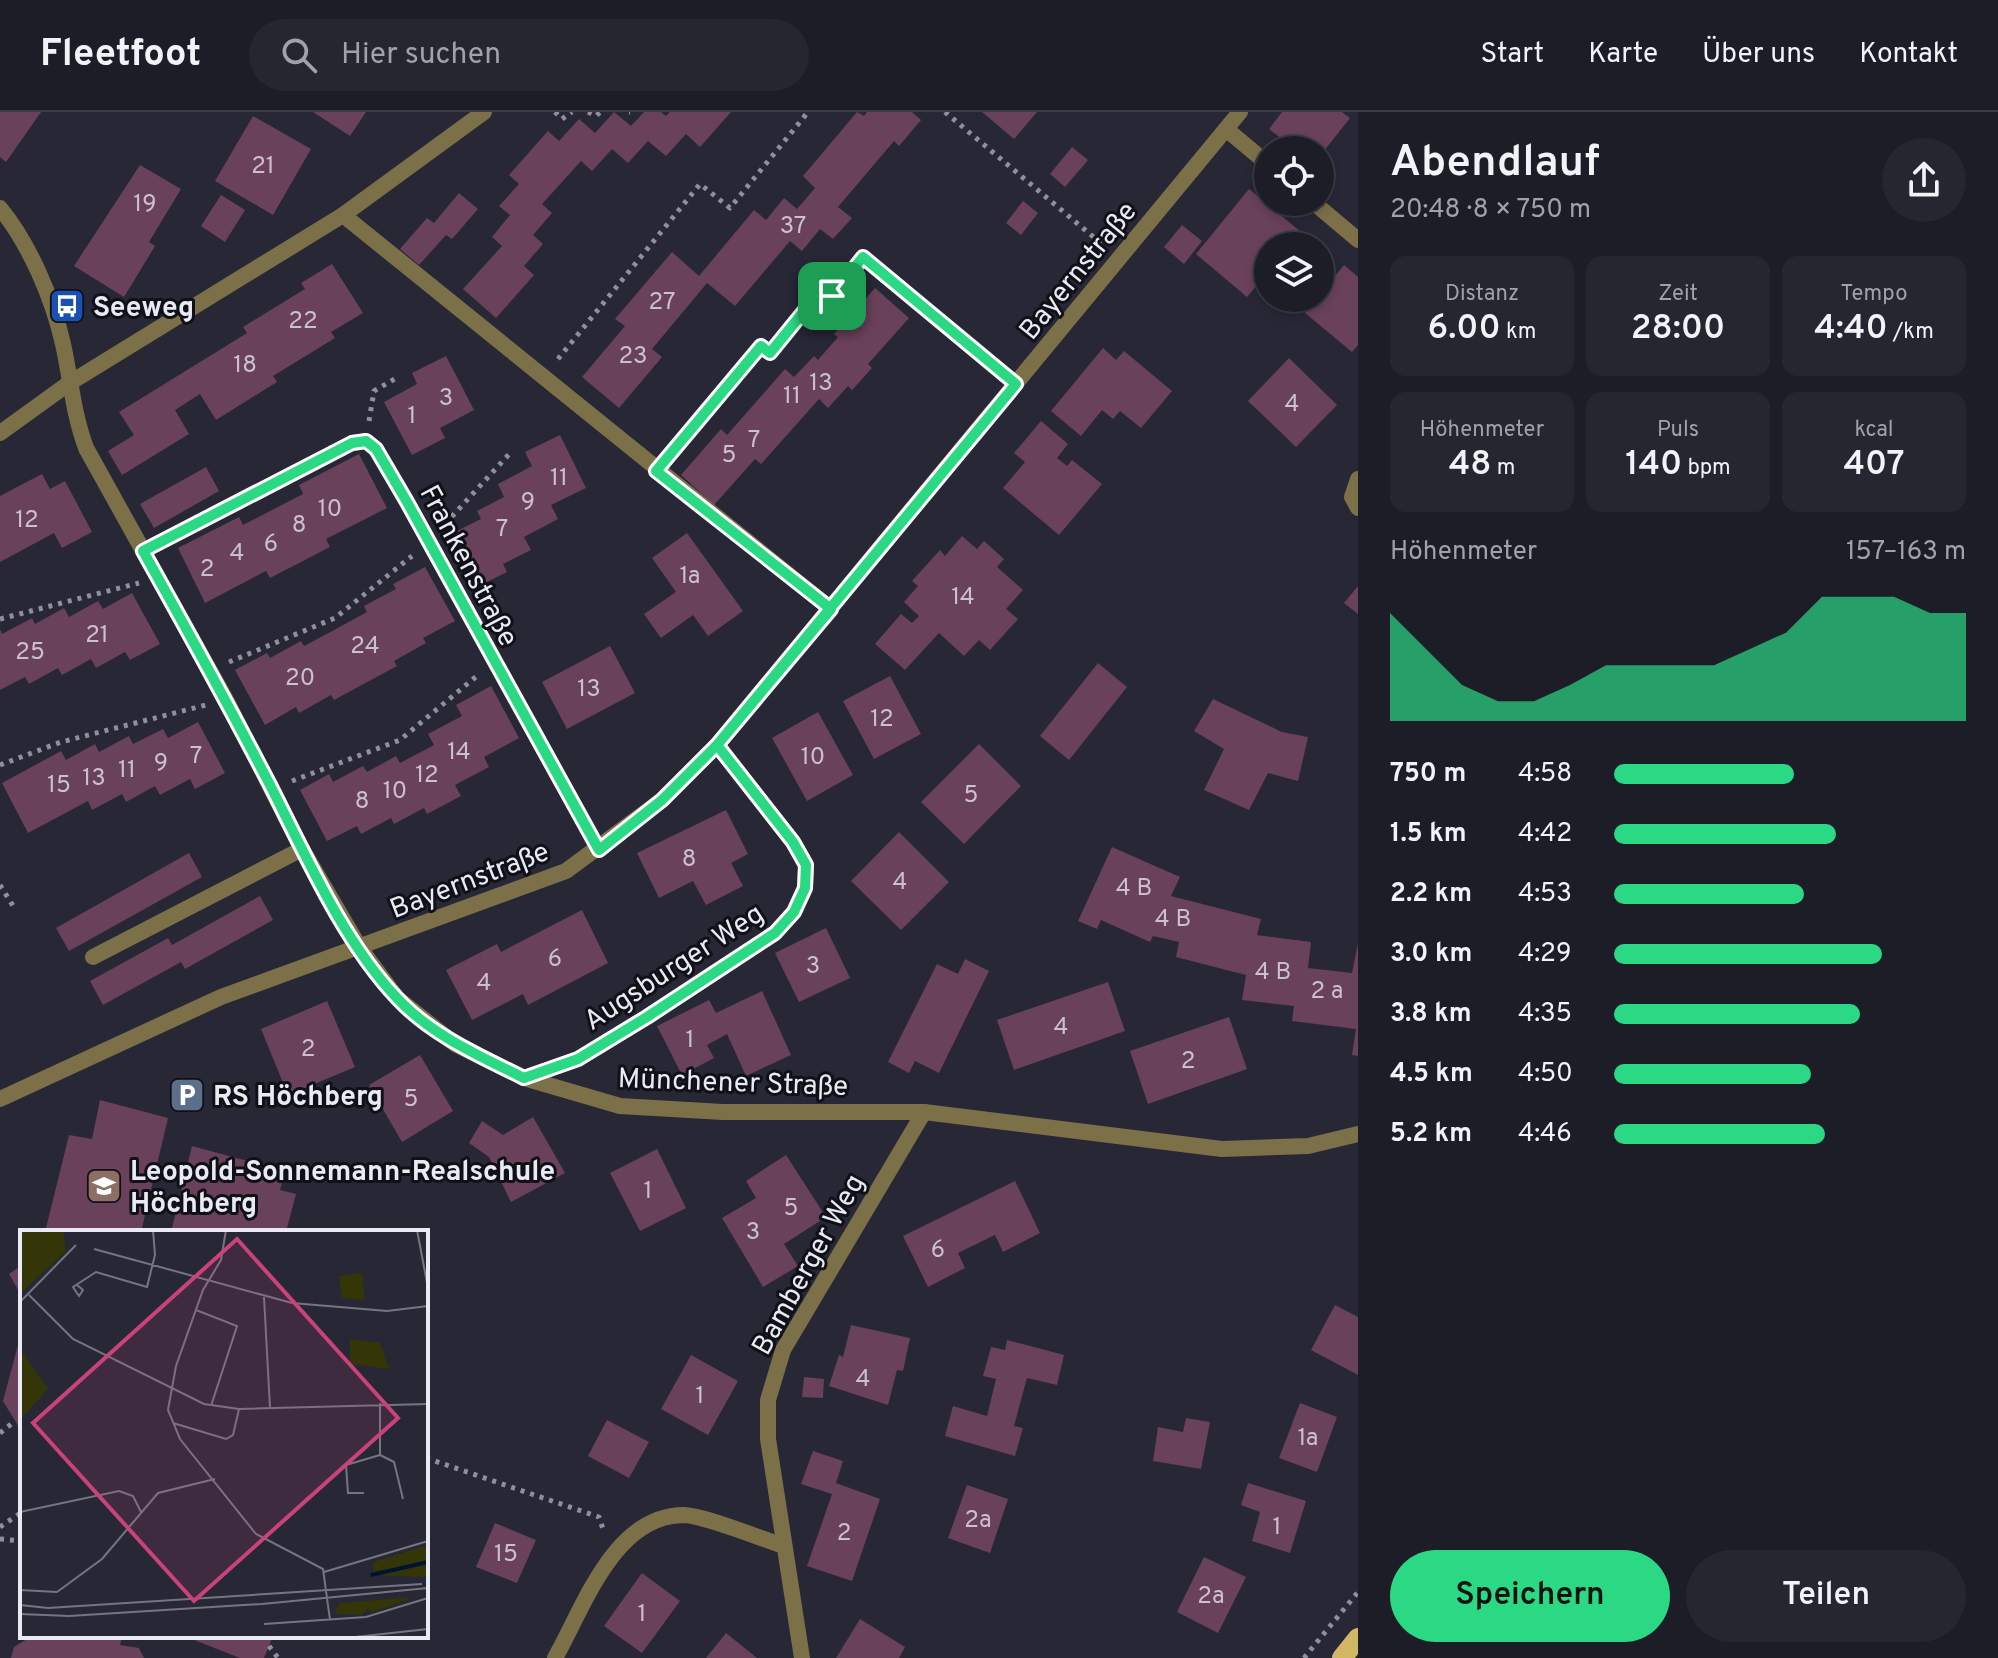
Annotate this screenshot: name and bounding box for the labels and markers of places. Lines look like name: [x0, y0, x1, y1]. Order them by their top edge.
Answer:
pin: [798, 262, 866, 330]
bus stop icon: Seeweg: [48, 287, 86, 325]
place label: Seeweg: [93, 291, 194, 327]
parking icon: RS Höchberg: [168, 1076, 206, 1114]
place label: RS Höchberg: [213, 1080, 383, 1116]
place label: Leopold-Sonnemann-Realschule Höchberg: [130, 1155, 555, 1223]
school or university icon: Leopold-Sonnemann-Realschule Höchberg: [85, 1167, 123, 1205]

